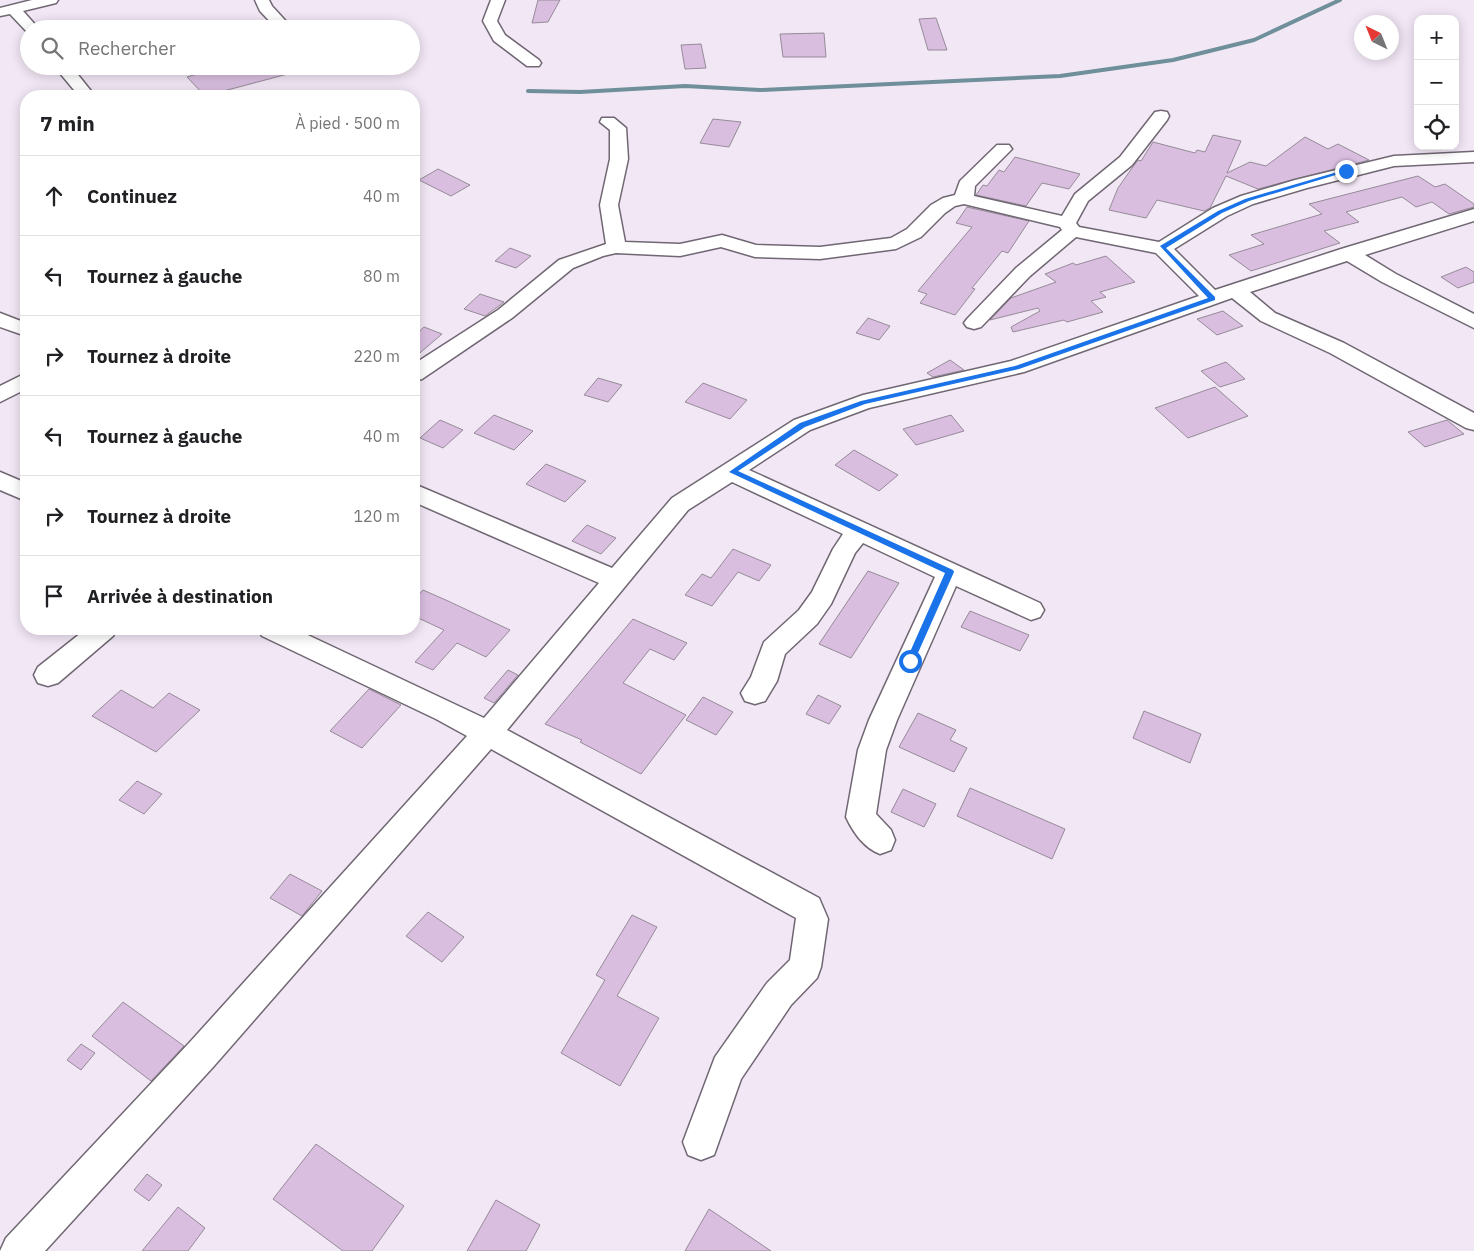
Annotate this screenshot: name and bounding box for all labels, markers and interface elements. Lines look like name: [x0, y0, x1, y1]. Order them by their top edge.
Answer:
north arrow: [1354, 15, 1399, 60]
map controls: [1414, 15, 1459, 150]
button: +: [1414, 15, 1459, 60]
search box: [20, 20, 420, 75]
icon: search: [38, 34, 66, 62]
text: Rechercher: [78, 36, 176, 60]
button: −: [1414, 60, 1459, 105]
button: locate: [1414, 105, 1459, 150]
text: 7 min: [40, 109, 95, 137]
text: À pied · 500 m: [295, 113, 400, 133]
route end: [1335, 160, 1358, 183]
icon: ahead: [40, 182, 68, 210]
text: Continuez: [87, 184, 177, 208]
text: 40 m: [363, 186, 400, 206]
icon: left: [40, 262, 68, 290]
text: Tournez à gauche: [87, 264, 243, 288]
text: 80 m: [363, 266, 400, 286]
icon: right: [40, 342, 68, 370]
text: Tournez à droite: [87, 344, 231, 368]
text: 220 m: [353, 346, 400, 366]
icon: left: [40, 422, 68, 450]
text: Tournez à gauche: [87, 424, 243, 448]
text: 40 m: [363, 426, 400, 446]
icon: right: [40, 502, 68, 530]
text: Tournez à droite: [87, 504, 231, 528]
text: 120 m: [353, 506, 400, 526]
icon: arrive: [40, 582, 68, 610]
text: Arrivée à destination: [87, 584, 273, 608]
route start: [899, 650, 922, 673]

